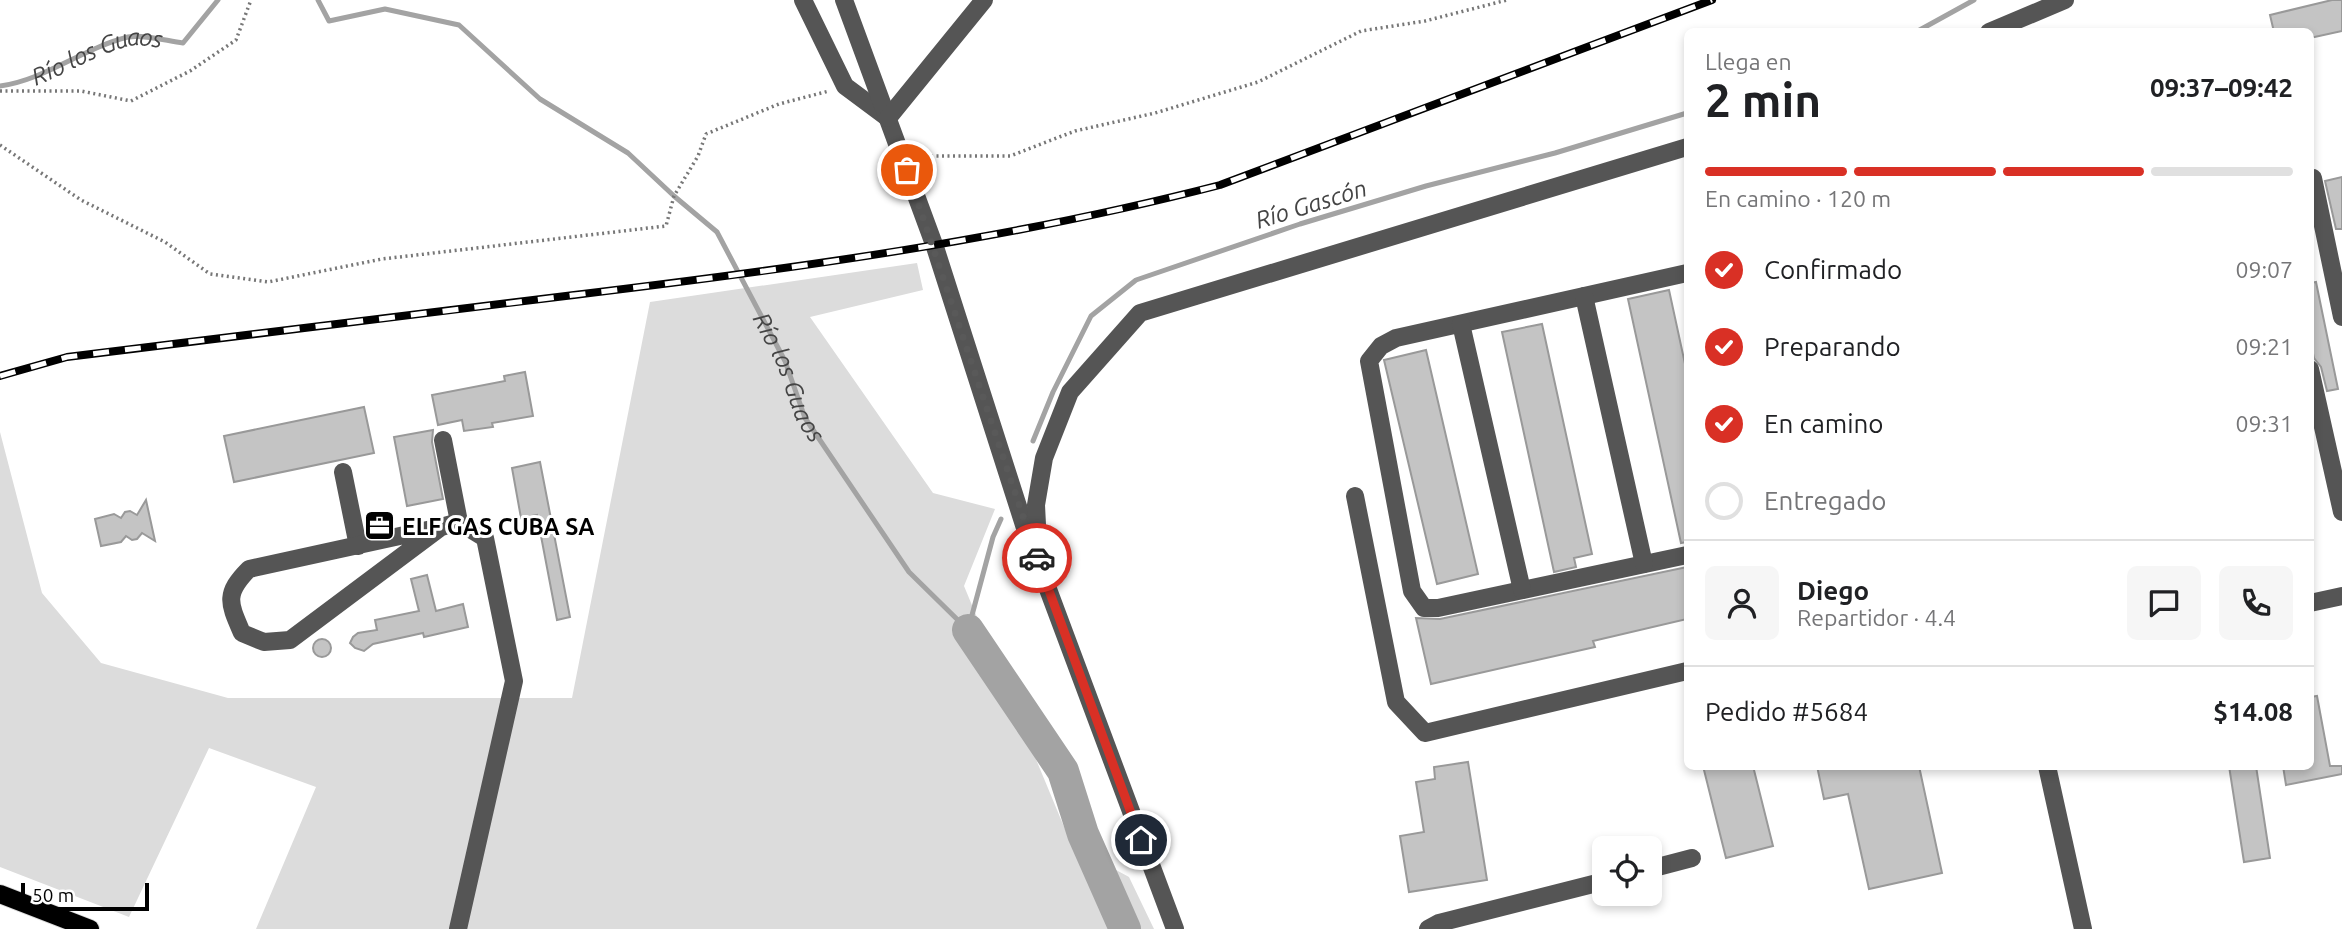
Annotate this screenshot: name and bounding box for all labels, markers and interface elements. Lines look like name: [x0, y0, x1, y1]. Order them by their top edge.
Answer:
water label: Río los Guaos: [27, 23, 165, 90]
text: Llega en: [1705, 49, 1792, 74]
text: 09:37–09:42: [2150, 73, 2293, 102]
text: 2 min: [1705, 74, 1821, 126]
pin: [877, 140, 937, 200]
icon: bag: [888, 151, 926, 189]
water label: Río Gascón: [1252, 174, 1370, 234]
text: En camino · 120 m: [1705, 186, 1891, 211]
icon: check: [1705, 251, 1743, 289]
text: Confirmado: [1764, 255, 1902, 284]
text: 09:07: [2235, 257, 2293, 282]
water label: Río los Guaos: [748, 308, 831, 447]
icon: check: [1705, 328, 1743, 366]
text: Preparando: [1764, 332, 1901, 361]
text: 09:21: [2235, 334, 2293, 359]
icon: check: [1705, 405, 1743, 443]
text: En camino: [1764, 409, 1884, 438]
text: 09:31: [2235, 411, 2293, 436]
text: Entregado: [1764, 486, 1887, 515]
office icon: ELF GAS CUBA SA: [362, 509, 396, 543]
place label: ELF GAS CUBA SA: [402, 514, 594, 539]
courier: [1002, 523, 1072, 593]
icon: car: [1018, 539, 1056, 577]
button: person: [1705, 566, 1779, 640]
button: chat: [2127, 566, 2201, 640]
button: phone: [2219, 566, 2293, 640]
text: Diego: [1797, 576, 1869, 605]
text: Repartidor · 4.4: [1797, 605, 1956, 630]
text: Pedido #5684: [1705, 697, 1868, 726]
text: $14.08: [2213, 697, 2293, 726]
pin: [1111, 810, 1171, 870]
icon: home: [1122, 821, 1160, 859]
map controls: [1592, 836, 1662, 906]
button: locate: [1592, 836, 1662, 906]
scale bar: [21, 880, 149, 912]
text: 50 m: [32, 884, 74, 906]

